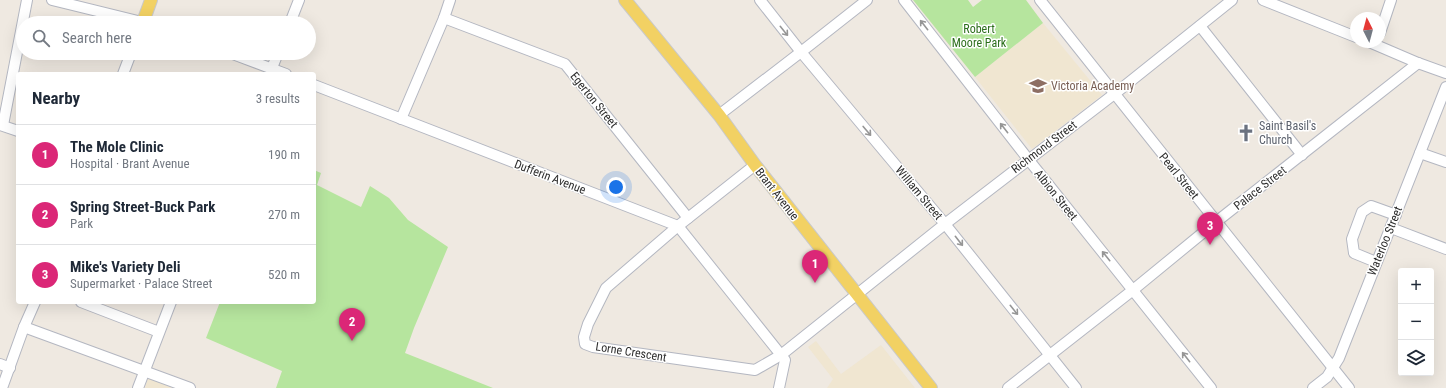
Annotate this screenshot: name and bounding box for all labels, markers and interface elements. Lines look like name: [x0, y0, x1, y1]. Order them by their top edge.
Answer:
north arrow: [1350, 12, 1386, 48]
search box: [16, 16, 316, 60]
one-way arrow: [920, 20, 928, 31]
park label: Robert Moore Park: [952, 22, 1007, 50]
one-way arrow: [780, 25, 788, 36]
icon: search: [30, 27, 52, 49]
text: Search here: [62, 29, 132, 47]
street label: Egerton Street: [567, 69, 621, 131]
school or university icon: Victoria Academy: [1028, 76, 1048, 96]
place label: Victoria Academy: [1051, 79, 1134, 93]
text: Nearby: [32, 88, 80, 108]
text: 3 results: [256, 91, 300, 106]
street label: Richmond Street: [1009, 118, 1080, 176]
place label: Saint Basil's Church: [1259, 119, 1316, 147]
one-way arrow: [999, 123, 1008, 134]
church icon: Saint Basil's Church: [1236, 123, 1256, 143]
one-way arrow: [863, 125, 872, 136]
text: The Mole Clinic: [70, 138, 164, 156]
text: 1: [42, 147, 48, 162]
text: 190 m: [268, 147, 300, 162]
street label: Pearl Street: [1156, 150, 1202, 202]
text: Hospital · Brant Avenue: [70, 156, 190, 171]
street label: Dufferin Avenue: [512, 157, 588, 197]
street label: William Street: [892, 163, 946, 223]
street label: Palace Street: [1231, 163, 1289, 213]
street label: Brant Avenue: [752, 165, 802, 223]
street label: Albion Street: [1031, 167, 1081, 223]
your location: [606, 177, 626, 197]
text: Spring Street-Buck Park: [70, 198, 216, 216]
street label: Waterloo Street: [1365, 204, 1405, 278]
text: 2: [42, 207, 48, 222]
text: 270 m: [268, 207, 300, 222]
pin: 3: [1197, 212, 1223, 245]
text: Park: [70, 216, 93, 231]
one-way arrow: [955, 236, 964, 247]
pin: 1: [802, 250, 828, 283]
one-way arrow: [1101, 250, 1110, 261]
text: Mike's Variety Deli: [70, 258, 181, 276]
text: 3: [42, 267, 48, 282]
text: 520 m: [268, 267, 300, 282]
map controls: [1398, 268, 1434, 376]
button: +: [1398, 268, 1434, 304]
text: Supermarket · Palace Street: [70, 276, 212, 291]
button: −: [1398, 304, 1434, 340]
one-way arrow: [1010, 305, 1018, 316]
pin: 2: [339, 308, 365, 341]
street label: Lorne Crescent: [595, 339, 668, 365]
button: layers: [1398, 340, 1434, 376]
one-way arrow: [1182, 352, 1191, 363]

